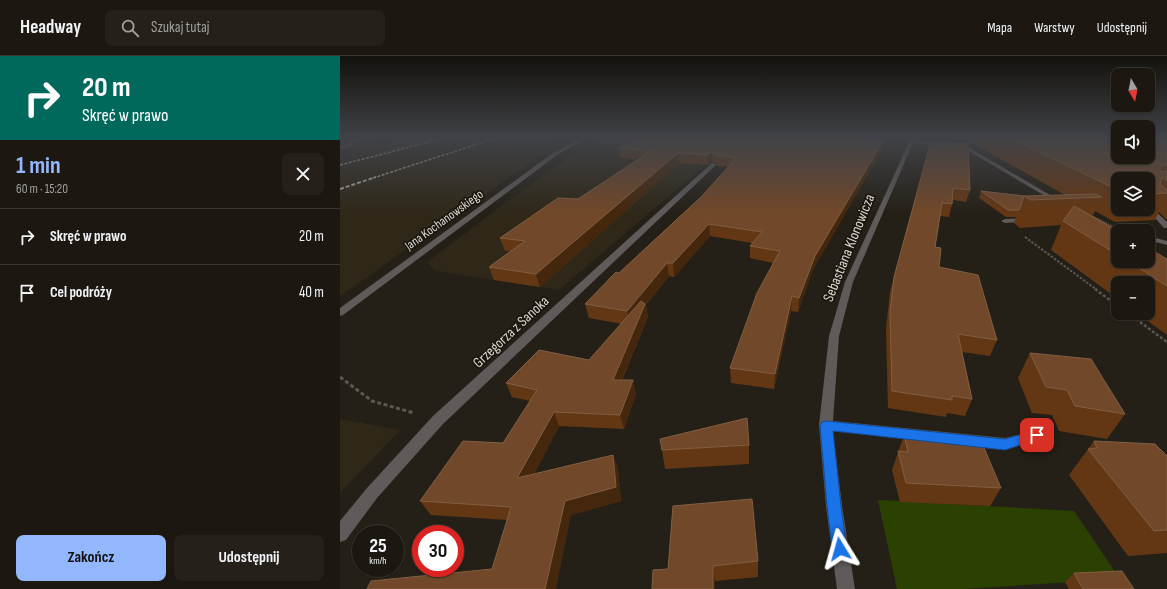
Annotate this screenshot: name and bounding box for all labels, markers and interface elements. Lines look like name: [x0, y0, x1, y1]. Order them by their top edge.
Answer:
search box: [105, 10, 385, 46]
text: Headway: [20, 16, 81, 39]
icon: search: [119, 17, 141, 39]
text: Szukaj tutaj: [151, 18, 209, 37]
text: Mapa: [987, 19, 1012, 36]
text: Warstwy: [1034, 19, 1075, 36]
text: Udostępnij: [1097, 19, 1147, 36]
north arrow: [1111, 68, 1155, 112]
map controls: [1111, 68, 1155, 320]
text: 20 m: [82, 71, 131, 104]
icon: right: [16, 72, 68, 124]
text: Skręć w prawo: [82, 105, 168, 126]
button: sound: [1111, 120, 1155, 164]
text: 1 min: [16, 151, 61, 180]
button: close: [282, 153, 324, 195]
button: layers: [1111, 172, 1155, 216]
text: 60 m · 15:20: [16, 181, 68, 197]
street label: Jana Kochanowskiego: [401, 186, 486, 254]
street label: Sebastiana Klonowicza: [819, 191, 879, 305]
button: +: [1111, 224, 1155, 268]
icon: right: [16, 226, 38, 248]
text: Skręć w prawo: [50, 227, 127, 246]
text: 20 m: [299, 227, 324, 246]
button: −: [1111, 276, 1155, 320]
icon: arrive: [16, 282, 38, 304]
text: Cel podróży: [50, 283, 112, 302]
text: 40 m: [299, 283, 324, 302]
street label: Grzegorza z Sanoka: [469, 292, 553, 372]
pin: [1020, 418, 1054, 452]
icon: arrive: [1026, 424, 1048, 446]
speed limit sign: 30: [412, 525, 464, 577]
position arrow: [819, 528, 861, 570]
text: 25: [369, 534, 387, 558]
button: Zakończ: [16, 535, 166, 581]
button: Udostępnij: [174, 535, 324, 581]
text: km/h: [369, 555, 387, 567]

